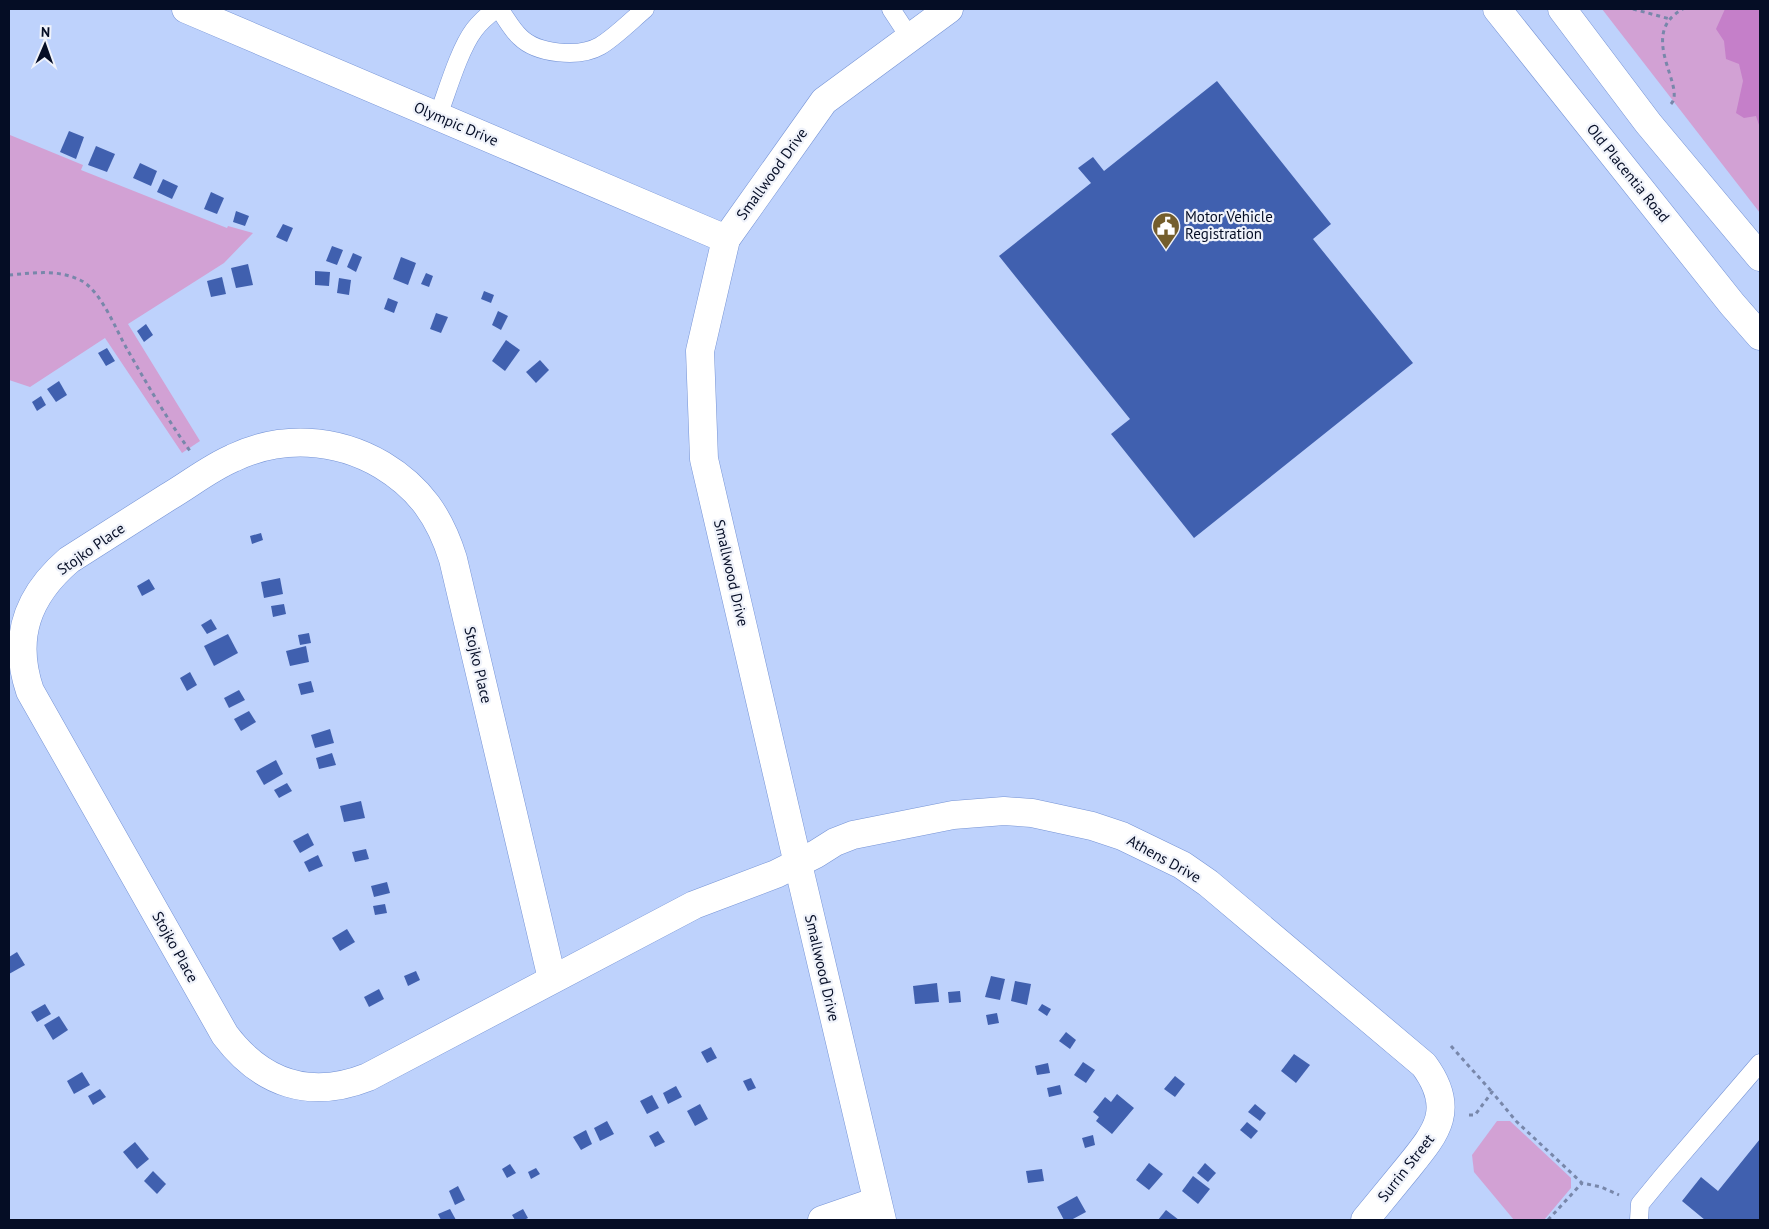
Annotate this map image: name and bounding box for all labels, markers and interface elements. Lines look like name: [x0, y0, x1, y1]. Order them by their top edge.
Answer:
north arrow: [20, 20, 70, 70]
text: N: [41, 23, 50, 41]
street label: Olympic Drive: [411, 97, 501, 150]
street label: Old Placentia Road: [1583, 120, 1674, 226]
street label: Smallwood Drive: [732, 124, 811, 223]
place label: Motor Vehicle Registration: [1185, 207, 1273, 243]
public building icon: Motor Vehicle Registration: [1151, 211, 1181, 250]
street label: Stojko Place: [53, 518, 128, 579]
street label: Smallwood Drive: [710, 518, 753, 628]
street label: Stojko Place: [460, 625, 497, 705]
street label: Athens Drive: [1124, 830, 1205, 887]
street label: Stojko Place: [148, 908, 203, 986]
street label: Smallwood Drive: [801, 913, 844, 1023]
street label: Surrin Street: [1373, 1130, 1438, 1205]

